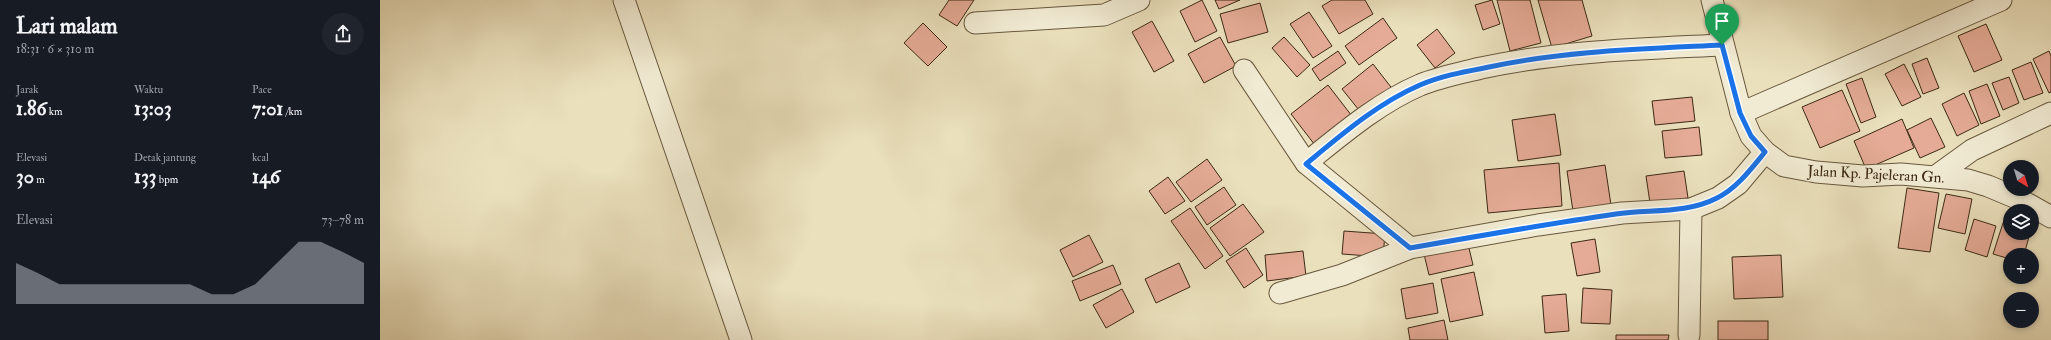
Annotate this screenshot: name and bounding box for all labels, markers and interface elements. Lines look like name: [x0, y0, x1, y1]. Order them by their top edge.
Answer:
pin: [1705, 4, 1739, 45]
icon: arrive: [1711, 10, 1733, 32]
text: Lari malam: [16, 12, 118, 40]
button: share: [322, 13, 364, 55]
text: 18:31 · 6 × 310 m: [16, 41, 94, 57]
text: Jarak: [16, 83, 39, 96]
text: Waktu: [134, 83, 163, 96]
text: Pace: [252, 83, 272, 96]
text: 1.86: [16, 96, 47, 121]
text: 13:03: [134, 96, 172, 121]
text: 7:01: [252, 96, 283, 121]
text: km: [47, 105, 63, 118]
text: /km: [283, 105, 302, 118]
text: Elevasi: [16, 151, 47, 164]
text: Detak jantung: [134, 151, 196, 164]
text: kcal: [252, 151, 269, 164]
north arrow: [2003, 160, 2039, 196]
map controls: [2003, 160, 2039, 328]
street label: Jalan Kp. Pajeleran Gn.: [1806, 161, 1945, 189]
text: 30: [16, 164, 34, 189]
text: 133: [134, 164, 157, 189]
text: 146: [252, 164, 280, 189]
text: m: [34, 173, 45, 186]
text: bpm: [157, 173, 178, 186]
button: layers: [2003, 204, 2039, 240]
text: Elevasi: [16, 212, 53, 228]
text: 73–78 m: [322, 212, 364, 228]
button: +: [2003, 248, 2039, 284]
button: −: [2003, 292, 2039, 328]

